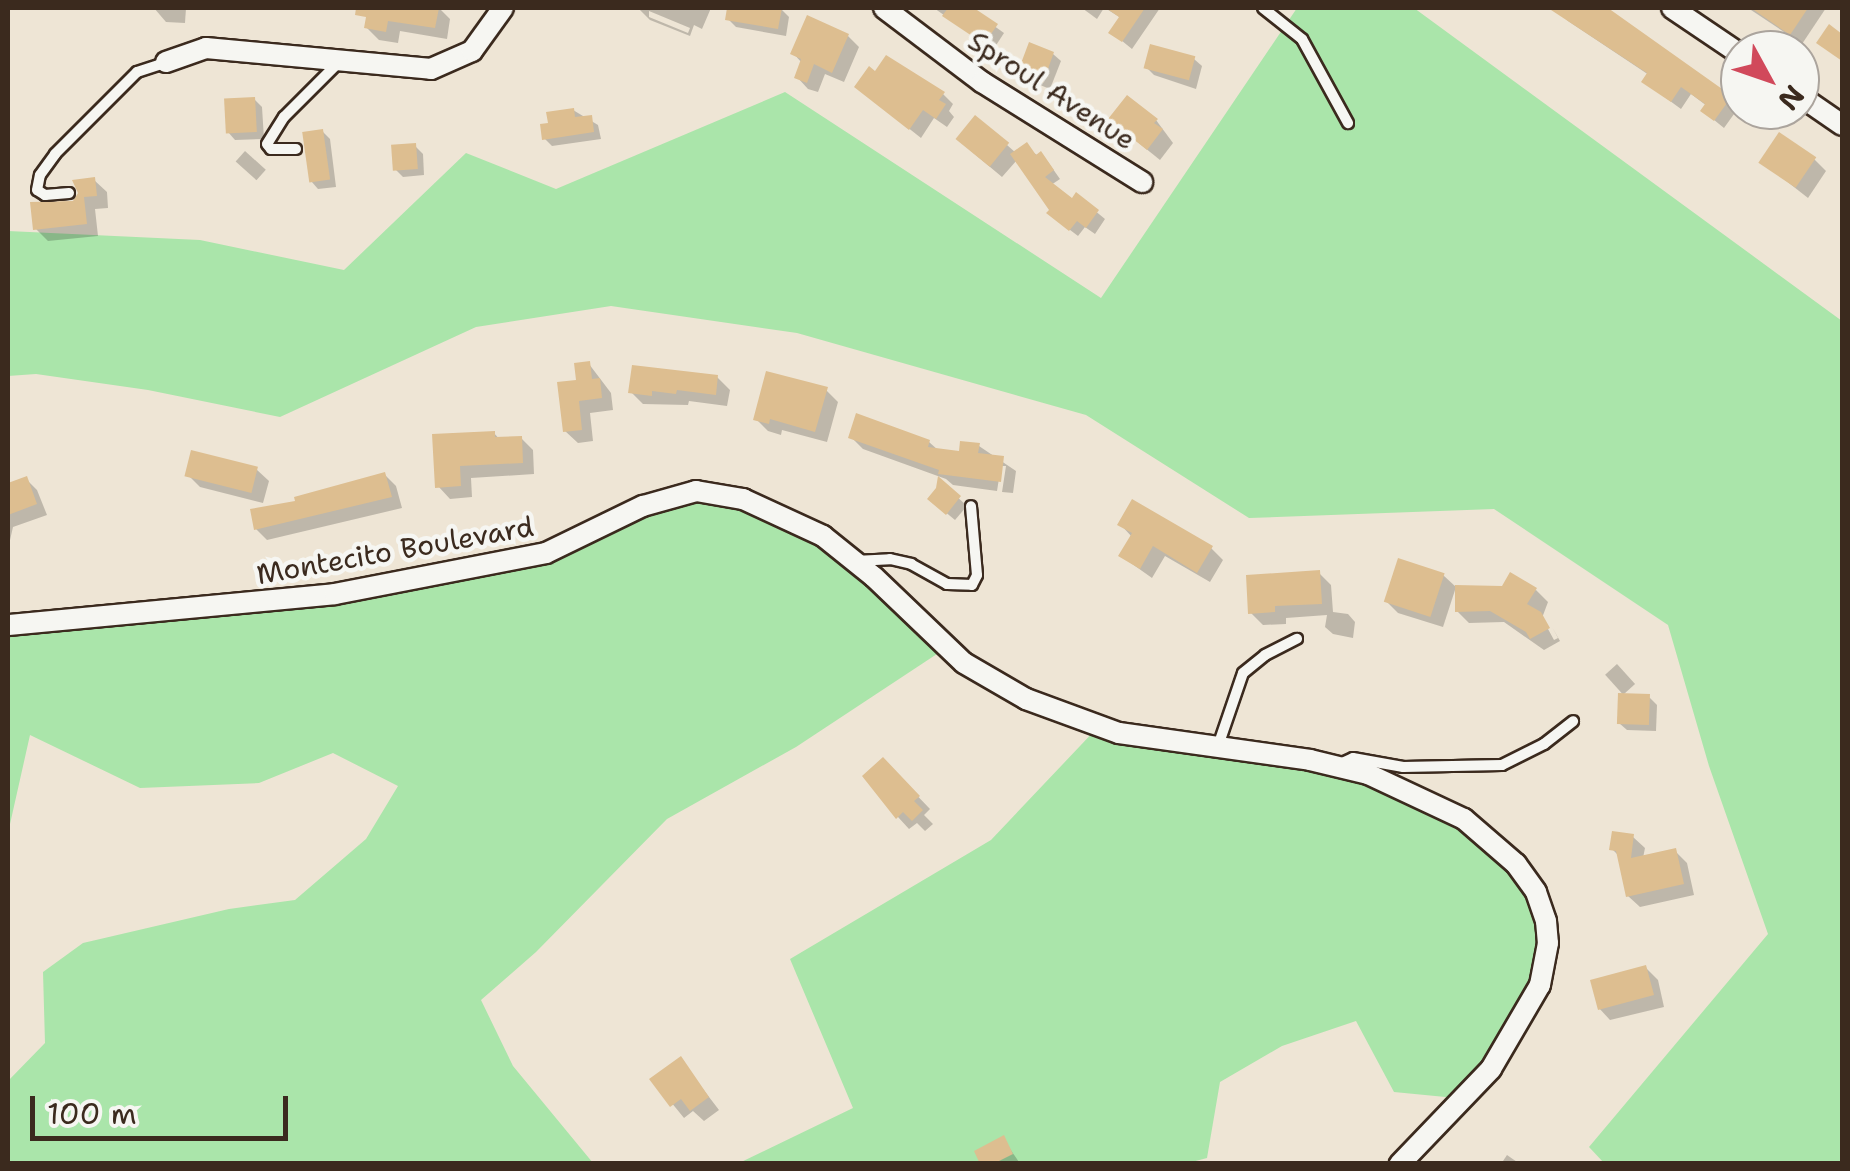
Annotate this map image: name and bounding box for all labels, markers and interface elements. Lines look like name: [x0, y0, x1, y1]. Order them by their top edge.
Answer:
street label: Sproul Avenue: [962, 24, 1142, 156]
north arrow: [1720, 30, 1820, 130]
text: N: [1770, 77, 1813, 119]
street label: Montecito Boulevard: [254, 509, 536, 591]
scale bar: [35, 1076, 292, 1138]
text: 100 m: [47, 1093, 137, 1134]

